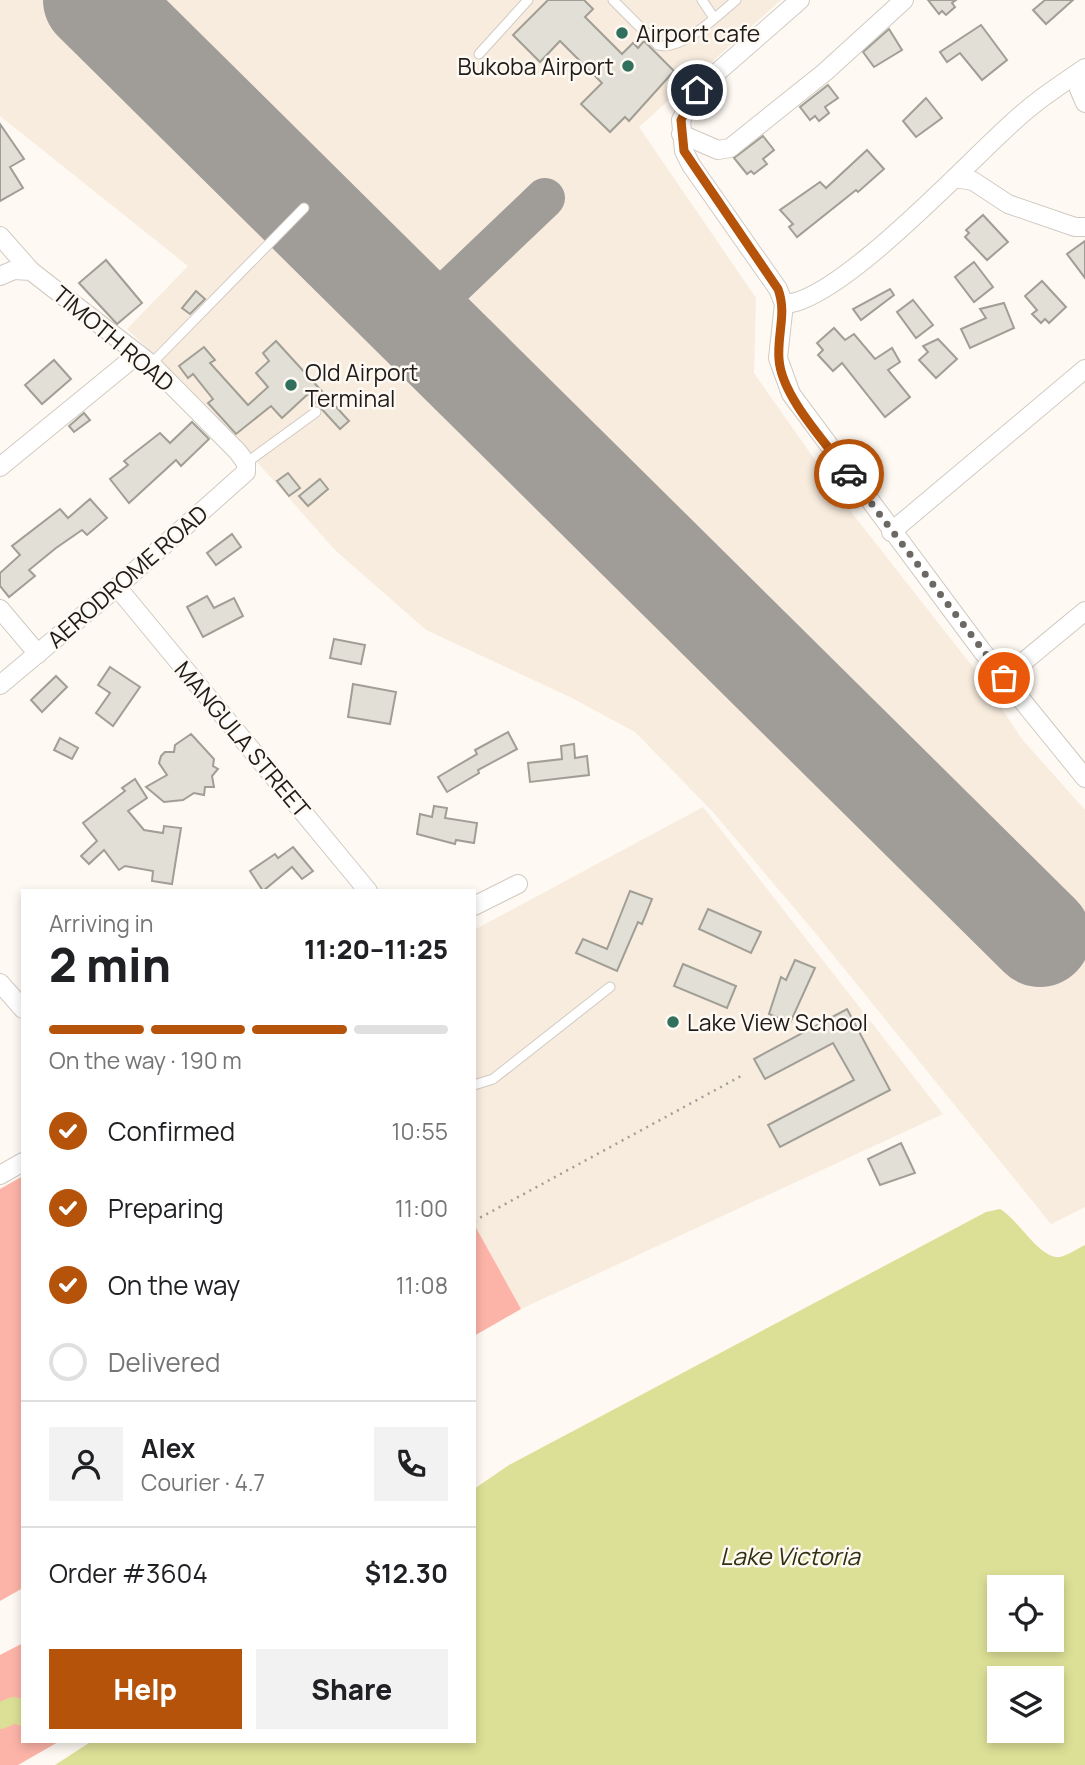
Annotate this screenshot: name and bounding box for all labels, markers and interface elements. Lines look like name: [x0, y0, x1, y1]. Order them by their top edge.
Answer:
place label: Airport cafe: [636, 17, 760, 49]
marker: Airport cafe: [614, 25, 630, 41]
place label: Bukoba Airport: [458, 50, 614, 82]
marker: Bukoba Airport: [620, 58, 636, 74]
pin: [667, 60, 727, 120]
icon: home: [678, 71, 716, 109]
street label: TIMOTH ROAD: [47, 278, 181, 398]
place label: Old Airport Terminal: [305, 356, 418, 414]
marker: Old Airport Terminal: [283, 377, 299, 393]
courier: [814, 439, 884, 509]
icon: car: [830, 455, 868, 493]
street label: AERODROME ROAD: [40, 497, 214, 655]
pin: [974, 648, 1034, 708]
street label: MANGULA STREET: [168, 654, 318, 824]
icon: bag: [985, 659, 1023, 697]
text: Arriving in: [49, 907, 154, 939]
text: 11:20–11:25: [304, 931, 448, 967]
text: 2 min: [49, 933, 171, 996]
place label: Lake View School: [687, 1006, 868, 1038]
marker: Lake View School: [665, 1014, 681, 1030]
text: On the way · 190 m: [49, 1044, 242, 1076]
icon: check: [49, 1112, 87, 1150]
text: Confirmed: [108, 1113, 235, 1149]
text: 10:55: [392, 1115, 448, 1147]
icon: check: [49, 1189, 87, 1227]
text: Preparing: [108, 1190, 224, 1226]
text: 11:00: [395, 1192, 448, 1224]
icon: check: [49, 1266, 87, 1304]
text: On the way: [108, 1267, 240, 1303]
text: 11:08: [396, 1269, 448, 1301]
text: Delivered: [108, 1344, 220, 1380]
button: person: [49, 1427, 123, 1501]
button: phone: [374, 1427, 448, 1501]
text: Alex: [141, 1430, 195, 1466]
text: Courier · 4.7: [141, 1466, 265, 1498]
water label: Lake Victoria: [720, 1539, 862, 1572]
text: Order #3604: [49, 1555, 208, 1591]
text: $12.30: [365, 1555, 448, 1591]
map controls: [987, 1575, 1064, 1743]
button: locate: [987, 1575, 1064, 1652]
button: Help: [49, 1649, 242, 1729]
button: Share: [256, 1649, 448, 1729]
button: layers: [987, 1666, 1064, 1743]

